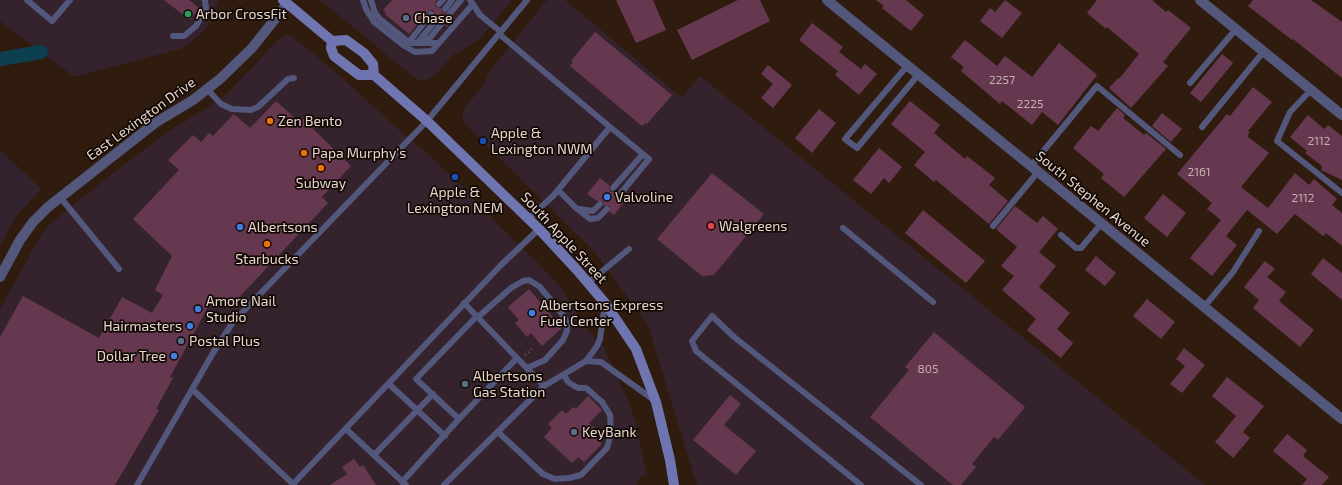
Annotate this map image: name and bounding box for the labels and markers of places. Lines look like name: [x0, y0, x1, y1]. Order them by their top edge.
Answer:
place label: Arbor CrossFit: [196, 6, 287, 22]
marker: Arbor CrossFit: [183, 9, 193, 19]
place label: Chase: [414, 10, 452, 26]
marker: Chase: [401, 13, 411, 23]
place label: Zen Bento: [278, 113, 342, 129]
marker: Zen Bento: [265, 116, 275, 126]
place label: Apple & Lexington NWM: [491, 125, 592, 158]
marker: Apple & Lexington NWM: [478, 136, 488, 146]
place label: Papa Murphy's: [312, 145, 406, 161]
marker: Papa Murphy's: [299, 148, 309, 158]
marker: Subway: [316, 163, 326, 173]
marker: Apple & Lexington NEM: [450, 172, 460, 182]
place label: Subway: [296, 175, 346, 191]
place label: Apple & Lexington NEM: [407, 184, 503, 216]
place label: Valvoline: [615, 189, 673, 205]
marker: Valvoline: [602, 192, 612, 202]
place label: Walgreens: [719, 218, 787, 234]
place label: Albertsons: [248, 219, 318, 235]
marker: Walgreens: [706, 221, 716, 231]
marker: Albertsons: [235, 222, 245, 232]
marker: Starbucks: [262, 239, 272, 249]
place label: Starbucks: [235, 251, 299, 267]
place label: Amore Nail Studio: [206, 293, 276, 326]
place label: Albertsons Express Fuel Center: [540, 297, 663, 330]
marker: Amore Nail Studio: [193, 304, 203, 314]
marker: Albertsons Express Fuel Center: [527, 308, 537, 318]
place label: Hairmasters: [103, 318, 182, 334]
marker: Hairmasters: [185, 321, 195, 331]
place label: Postal Plus: [189, 333, 260, 349]
marker: Postal Plus: [176, 336, 186, 346]
place label: Dollar Tree: [97, 348, 166, 364]
marker: Dollar Tree: [169, 351, 179, 361]
place label: Albertsons Gas Station: [473, 368, 545, 400]
marker: Albertsons Gas Station: [460, 379, 470, 389]
place label: KeyBank: [582, 424, 637, 440]
marker: KeyBank: [569, 427, 579, 437]

